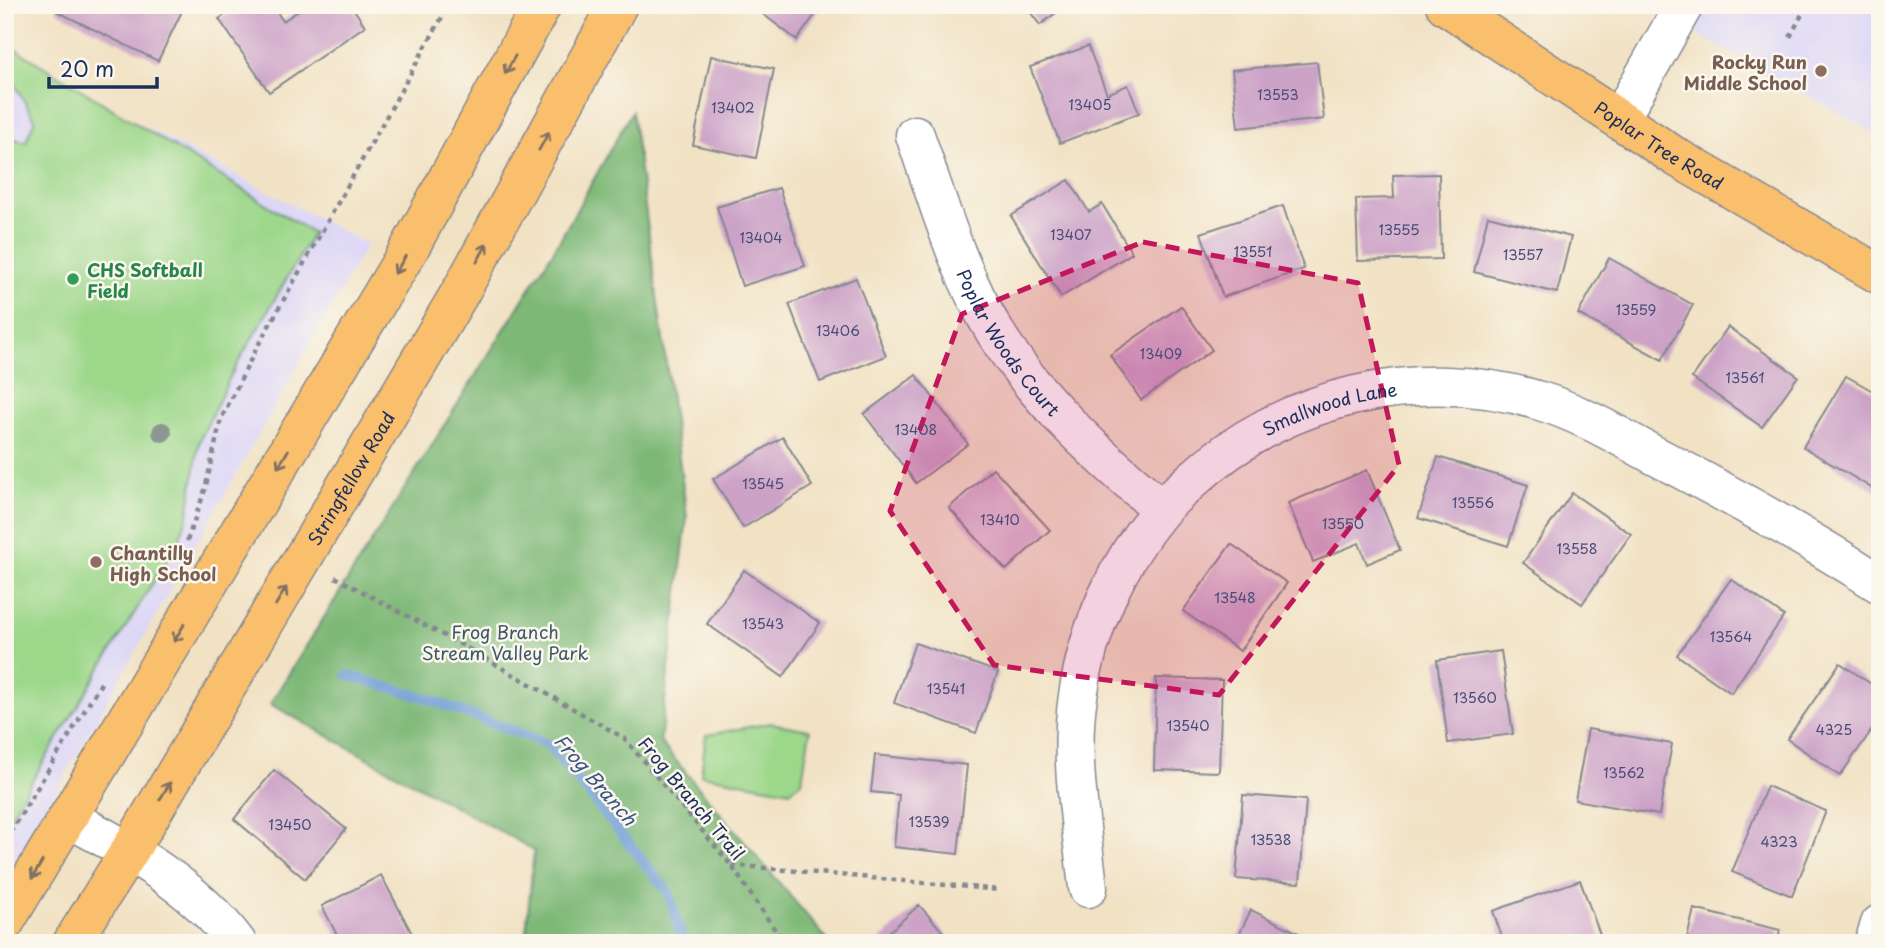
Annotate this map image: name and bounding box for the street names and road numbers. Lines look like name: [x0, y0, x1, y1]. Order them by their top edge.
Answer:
street label: Poplar Tree Road: [1589, 94, 1729, 196]
street label: Poplar Woods Court: [951, 264, 1067, 422]
street label: Smallwood Lane: [1257, 375, 1399, 442]
street label: Stringfellow Road: [300, 406, 401, 550]
street label: Frog Branch Trail: [632, 730, 752, 866]

